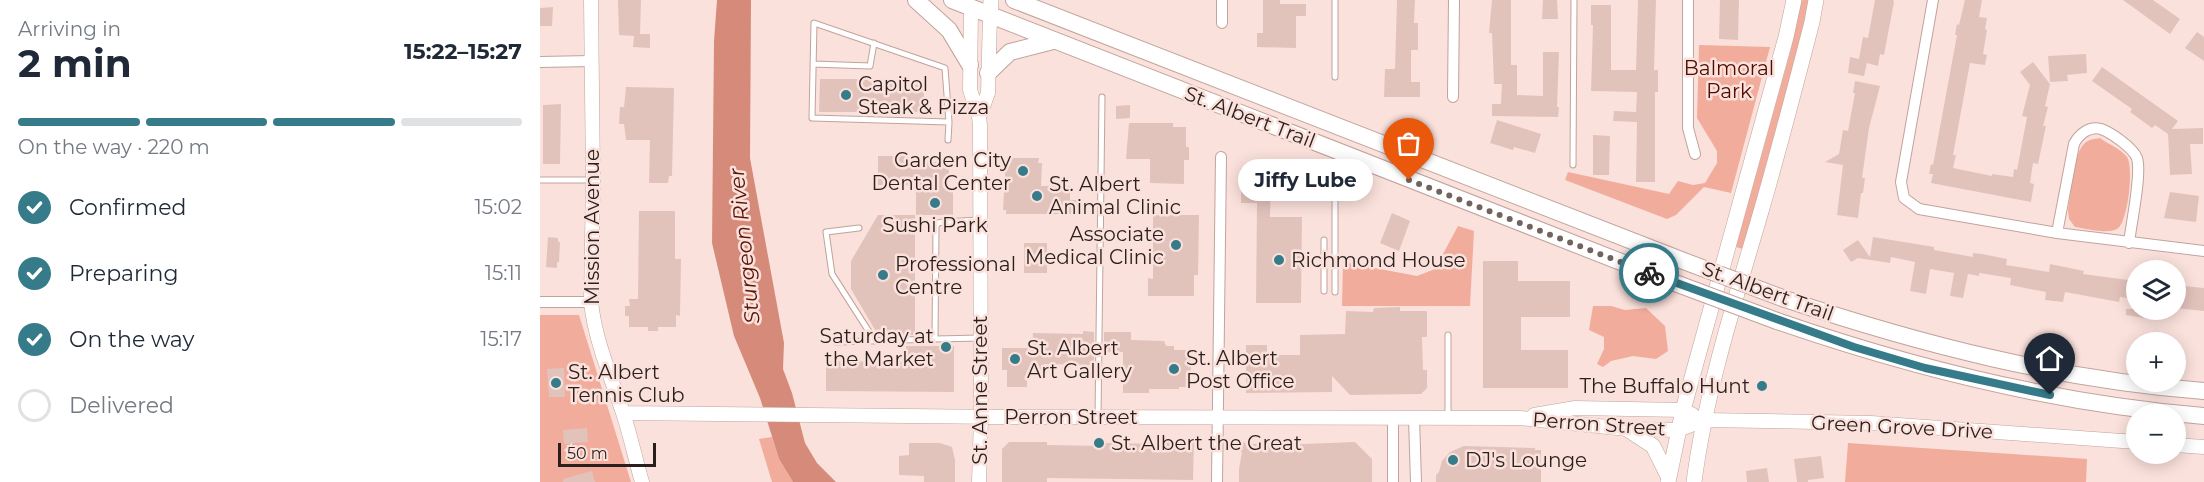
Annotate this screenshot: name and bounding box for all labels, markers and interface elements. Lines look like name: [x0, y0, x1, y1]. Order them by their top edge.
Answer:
text: Arriving in: [18, 17, 121, 41]
text: 15:22–15:27: [404, 38, 522, 65]
text: 2 min: [18, 39, 132, 87]
park label: Balmoral Park: [1684, 56, 1774, 103]
place label: Capitol Steak & Pizza: [858, 72, 989, 119]
street label: St. Albert Trail: [1181, 81, 1319, 153]
marker: Capitol Steak & Pizza: [839, 88, 853, 102]
pin: [1383, 118, 1434, 180]
icon: bag: [1392, 127, 1425, 160]
text: On the way · 220 m: [18, 135, 210, 159]
place label: Garden City Dental Center: [872, 148, 1011, 195]
street label: Mission Avenue: [580, 149, 604, 305]
callout: Jiffy Lube: [1238, 159, 1373, 201]
marker: Garden City Dental Center: [1016, 164, 1030, 178]
water label: Sturgeon River: [723, 166, 765, 325]
text: Jiffy Lube: [1254, 168, 1357, 192]
place label: St. Albert Animal Clinic: [1049, 172, 1181, 219]
marker: St. Albert Animal Clinic: [1030, 189, 1044, 203]
icon: check: [18, 191, 51, 224]
text: Confirmed: [69, 194, 186, 221]
text: 15:02: [475, 195, 522, 219]
marker: Sushi Park: [928, 196, 942, 210]
place label: Sushi Park: [882, 213, 988, 237]
place label: Associate Medical Clinic: [1025, 222, 1164, 269]
marker: Associate Medical Clinic: [1169, 238, 1183, 252]
courier: [1619, 243, 1679, 303]
place label: Richmond House: [1291, 248, 1466, 272]
place label: Professional Centre: [895, 252, 1016, 299]
marker: Richmond House: [1272, 253, 1286, 267]
street label: St. Albert Trail: [1699, 256, 1837, 326]
icon: check: [18, 257, 51, 290]
icon: bike: [1633, 257, 1666, 290]
text: Preparing: [69, 260, 178, 287]
map controls: [2126, 260, 2186, 464]
button: layers: [2126, 260, 2186, 320]
text: 15:11: [485, 261, 522, 285]
marker: Professional Centre: [876, 268, 890, 282]
street label: St. Anne Street: [968, 315, 992, 465]
icon: check: [18, 323, 51, 356]
place label: Saturday at the Market: [820, 324, 934, 371]
text: On the way: [69, 326, 194, 353]
text: 15:17: [480, 327, 522, 351]
button: +: [2126, 332, 2186, 392]
pin: [2024, 333, 2075, 395]
place label: St. Albert Art Gallery: [1027, 336, 1132, 383]
marker: Saturday at the Market: [939, 340, 953, 354]
icon: home: [2033, 342, 2066, 375]
place label: St. Albert Post Office: [1186, 346, 1295, 393]
marker: St. Albert Art Gallery: [1008, 352, 1022, 366]
place label: St. Albert Tennis Club: [568, 360, 684, 407]
marker: St. Albert Post Office: [1167, 362, 1181, 376]
place label: The Buffalo Hunt: [1579, 374, 1750, 398]
marker: St. Albert Tennis Club: [549, 376, 563, 390]
marker: The Buffalo Hunt: [1755, 379, 1769, 393]
text: Delivered: [69, 392, 174, 419]
button: −: [2126, 404, 2186, 464]
street label: Perron Street: [1004, 405, 1138, 429]
street label: Perron Street: [1532, 407, 1666, 441]
street label: Green Grove Drive: [1811, 410, 1993, 444]
place label: St. Albert the Great: [1111, 431, 1302, 455]
marker: St. Albert the Great: [1092, 436, 1106, 450]
scale bar: [558, 440, 656, 468]
text: 50 m: [567, 444, 608, 463]
place label: DJ's Lounge: [1465, 448, 1587, 472]
marker: DJ's Lounge: [1446, 453, 1460, 467]

